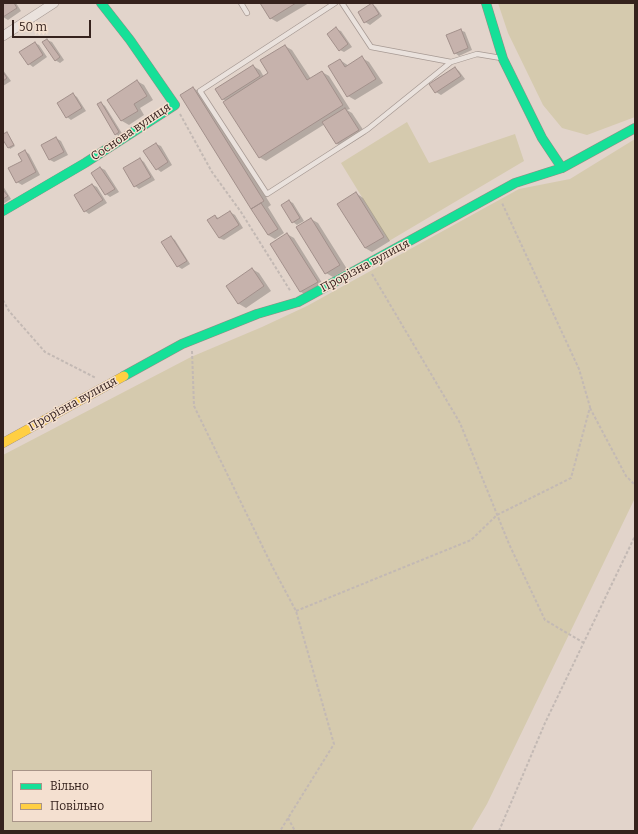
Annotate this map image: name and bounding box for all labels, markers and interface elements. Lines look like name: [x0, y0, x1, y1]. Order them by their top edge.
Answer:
scale bar: [14, 12, 93, 38]
text: 50 m: [19, 20, 47, 34]
street label: Соснова вулиця: [88, 100, 174, 164]
street label: Прорізна вулиця: [318, 236, 412, 296]
street label: Прорізна вулиця: [26, 374, 120, 434]
legend: [12, 770, 152, 822]
text: Вільно: [50, 779, 89, 793]
text: Повільно: [50, 799, 104, 813]

